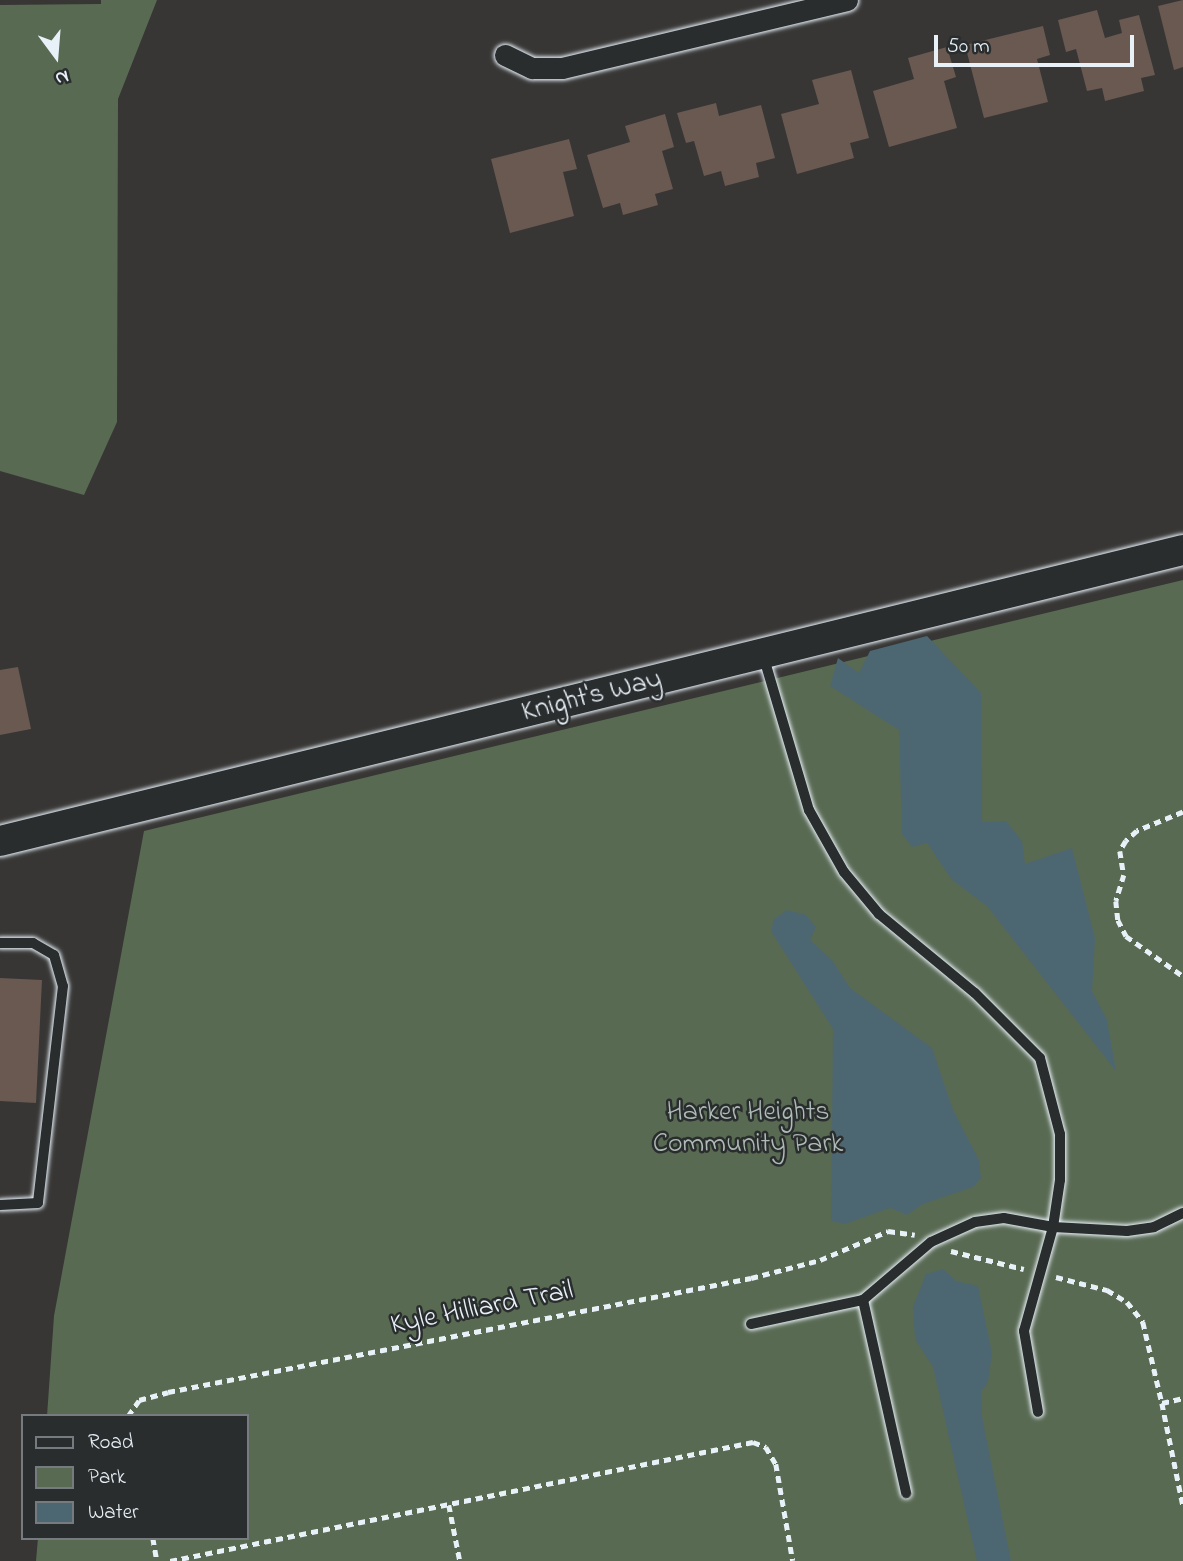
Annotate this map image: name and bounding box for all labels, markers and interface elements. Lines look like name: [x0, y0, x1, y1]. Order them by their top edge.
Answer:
north arrow: [21, 21, 91, 91]
scale bar: [938, 21, 1138, 65]
text: 50 m: [947, 32, 990, 62]
text: N: [52, 62, 72, 91]
street label: Knight's Way: [518, 663, 666, 731]
park label: Harker Heights Community Park: [653, 1096, 843, 1162]
street label: Kyle Hilliard Trail: [388, 1275, 576, 1343]
legend: [21, 1414, 248, 1540]
text: Road: [88, 1428, 134, 1458]
text: Park: [88, 1463, 126, 1493]
text: Water: [88, 1498, 139, 1528]

